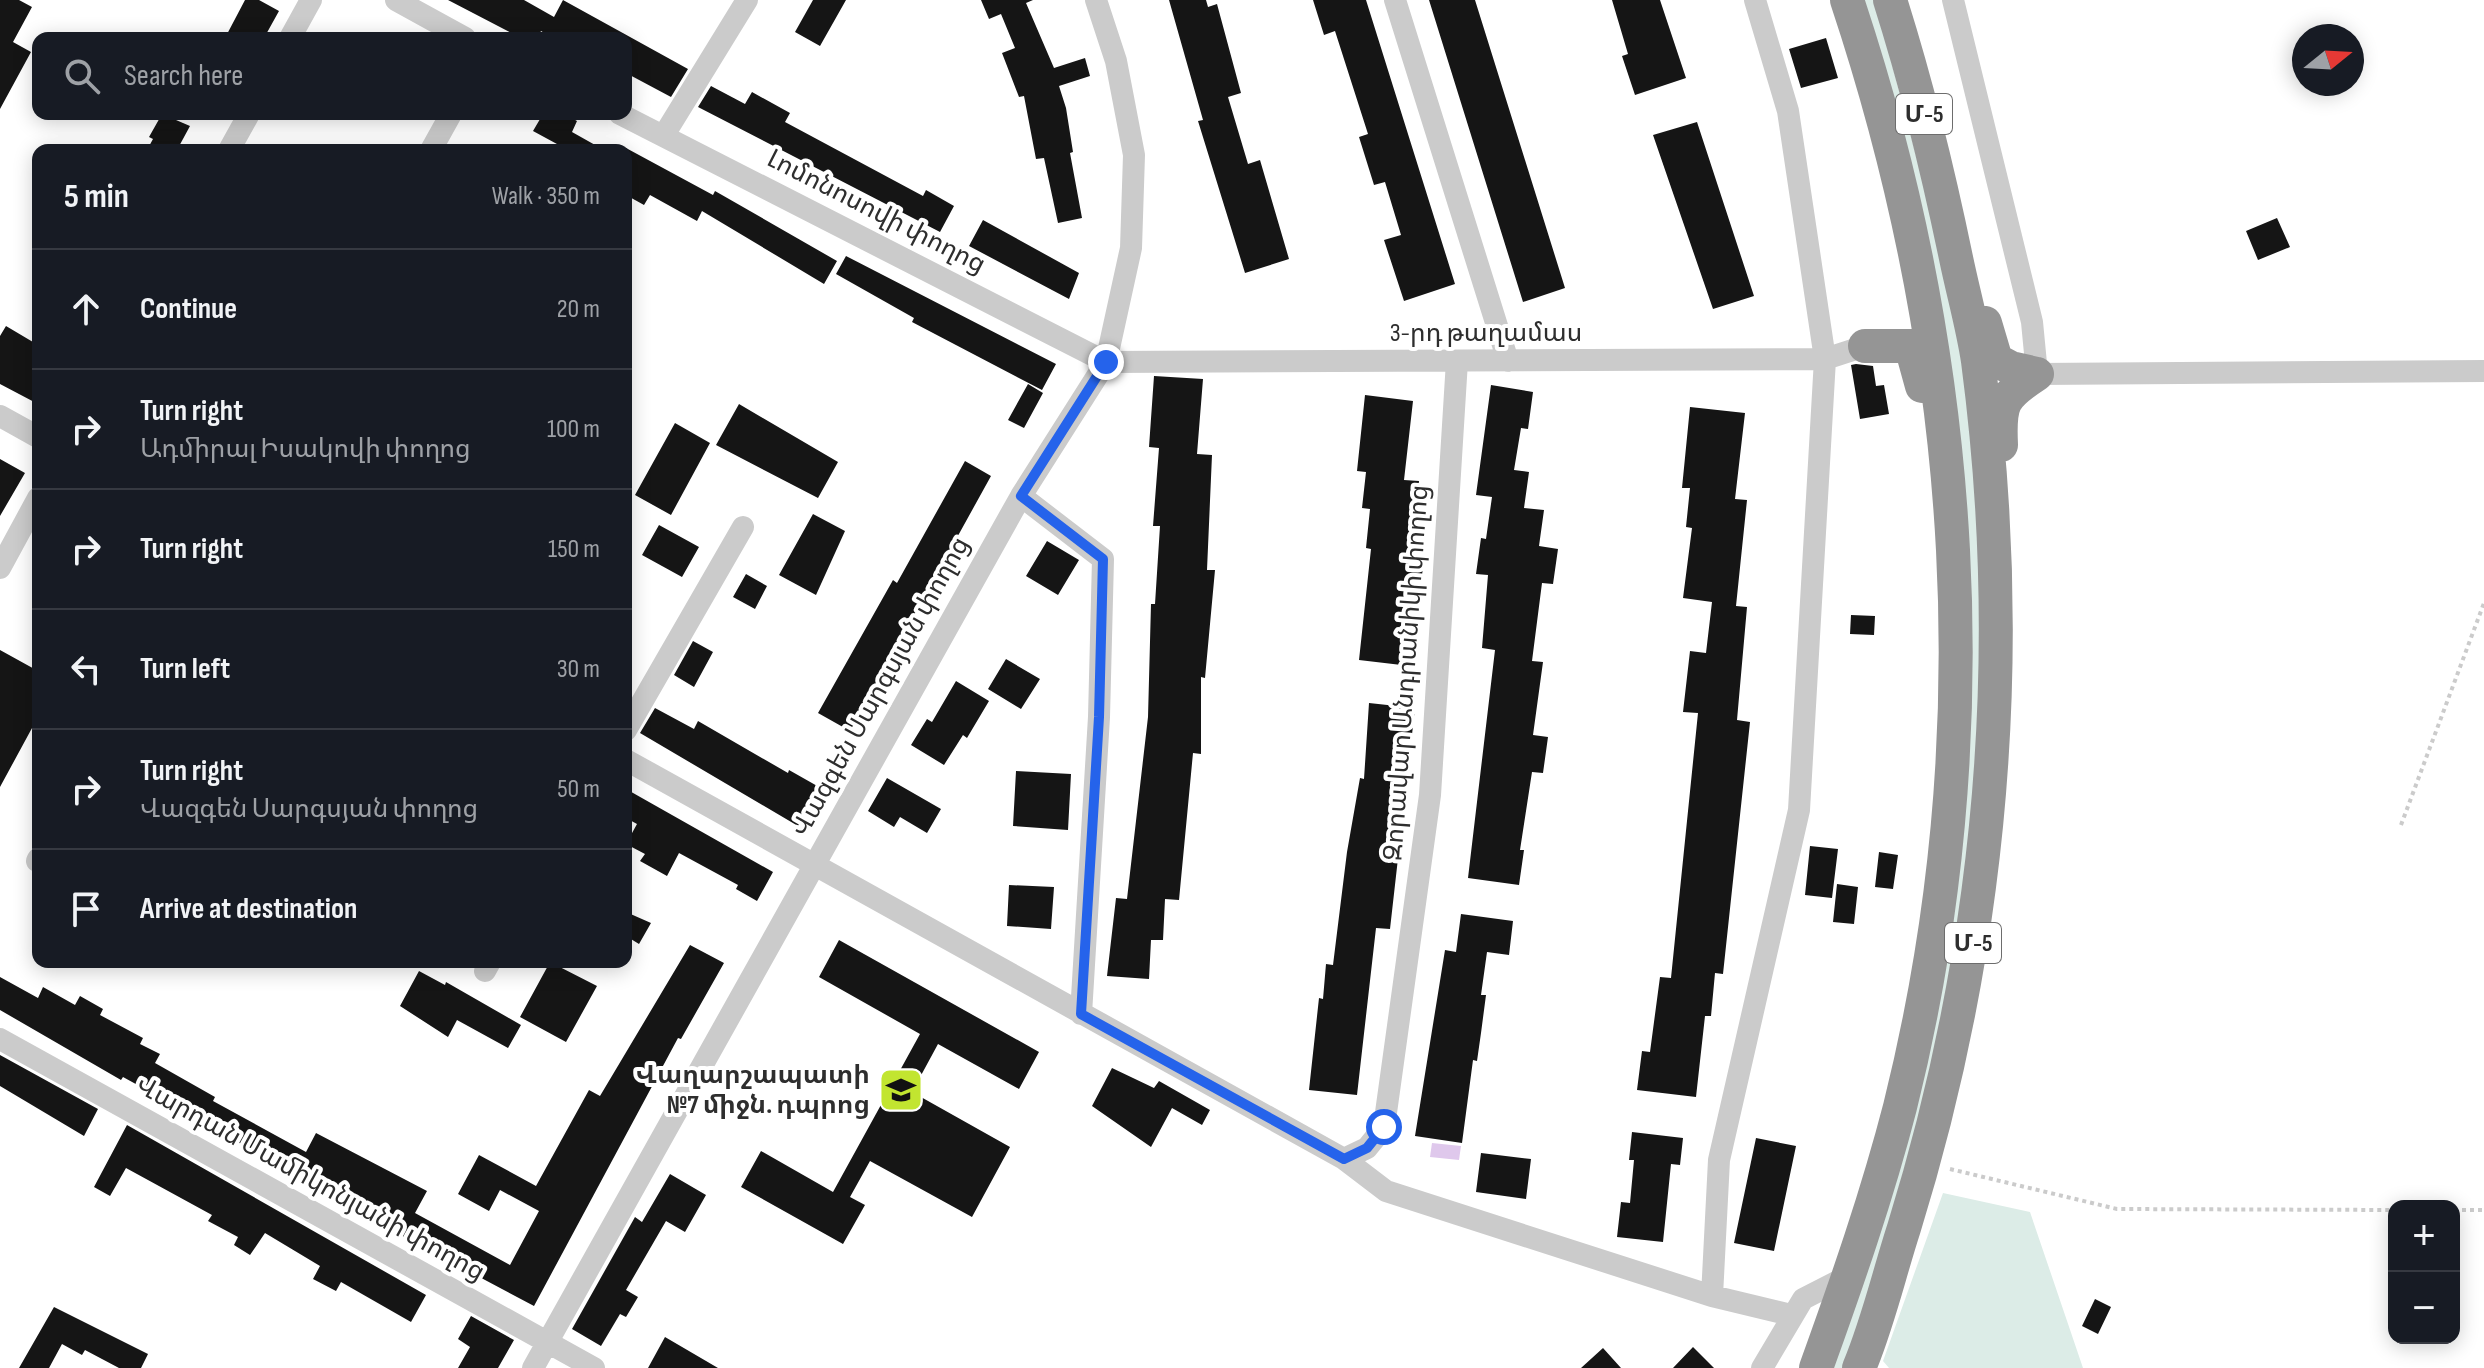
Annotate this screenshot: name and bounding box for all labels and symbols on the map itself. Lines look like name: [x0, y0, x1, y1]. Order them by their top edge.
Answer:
north arrow: [2292, 24, 2364, 96]
road number: Մ-5: [1896, 94, 1952, 134]
street label: Լոմոնոսովի փողոց: [762, 143, 990, 281]
street label: 3-րդ թաղամաս: [1390, 318, 1582, 349]
route end: [1088, 344, 1124, 380]
street label: Զորավար Անդրանիկի փողոց: [1378, 484, 1436, 862]
street label: Վազգեն Սարգսյան փողոց: [785, 532, 977, 842]
road number: Մ-5: [1945, 923, 2001, 963]
place label: Վաղարշապատի №7 միջն. դպրոց: [636, 1060, 870, 1121]
school or university icon: Վաղարշապատի №7 միջն. դպրոց: [877, 1066, 925, 1114]
street label: Վարդան Մամիկոնյանի փողոց: [130, 1070, 490, 1288]
route start: [1366, 1109, 1402, 1145]

